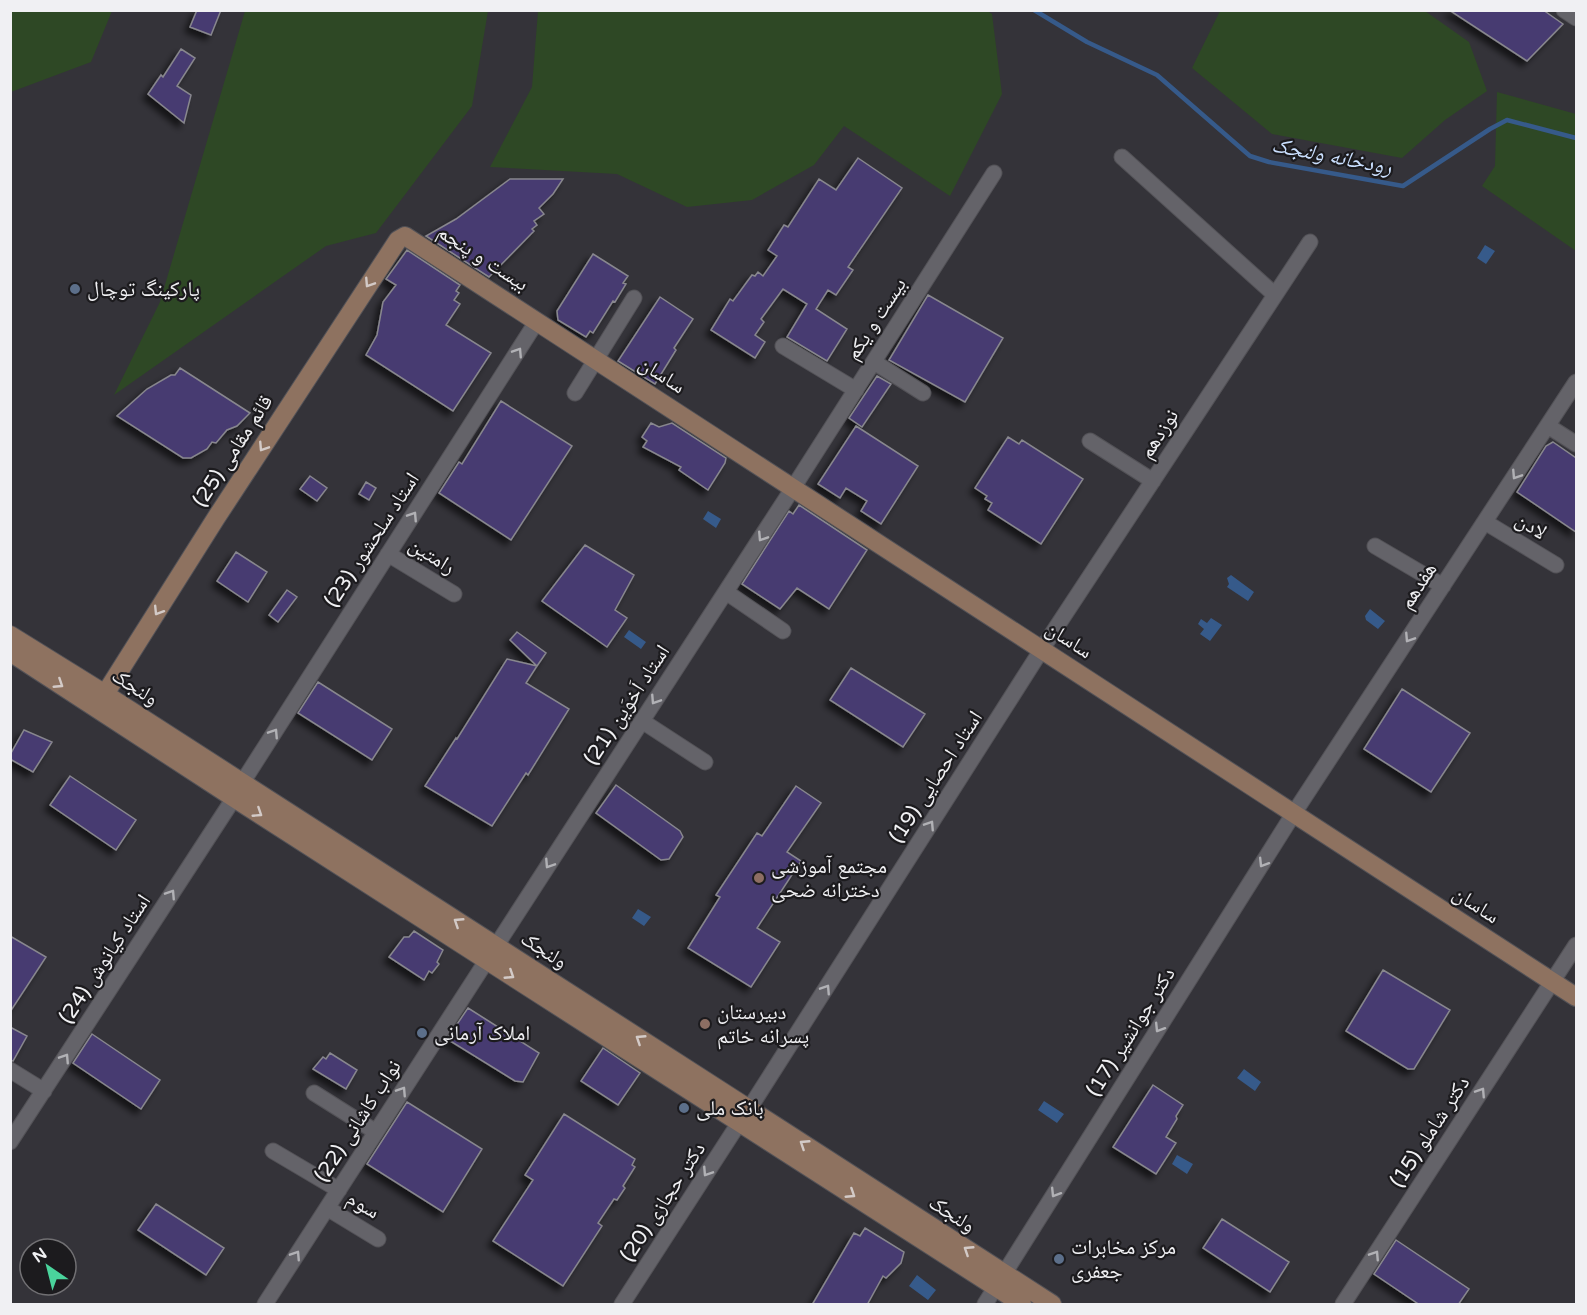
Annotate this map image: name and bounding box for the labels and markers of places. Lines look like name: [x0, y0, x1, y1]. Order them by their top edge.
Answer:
place label: پارکینگ توچال: [87, 277, 200, 302]
marker: پارکینگ توچال: [68, 282, 82, 296]
place label: مجتمع آموزشی دخترانه ضحی: [771, 854, 887, 903]
marker: مجتمع آموزشی دخترانه ضحی: [752, 871, 766, 885]
place label: دبیرستان پسرانه خاتم: [717, 1000, 809, 1050]
marker: دبیرستان پسرانه خاتم: [698, 1017, 712, 1031]
place label: املاک آرمانی: [434, 1021, 530, 1046]
marker: املاک آرمانی: [415, 1026, 429, 1040]
place label: بانک ملی: [696, 1096, 764, 1121]
marker: بانک ملی: [677, 1101, 691, 1115]
place label: مرکز مخابرات جعفری: [1071, 1235, 1176, 1284]
marker: مرکز مخابرات جعفری: [1052, 1252, 1066, 1266]

